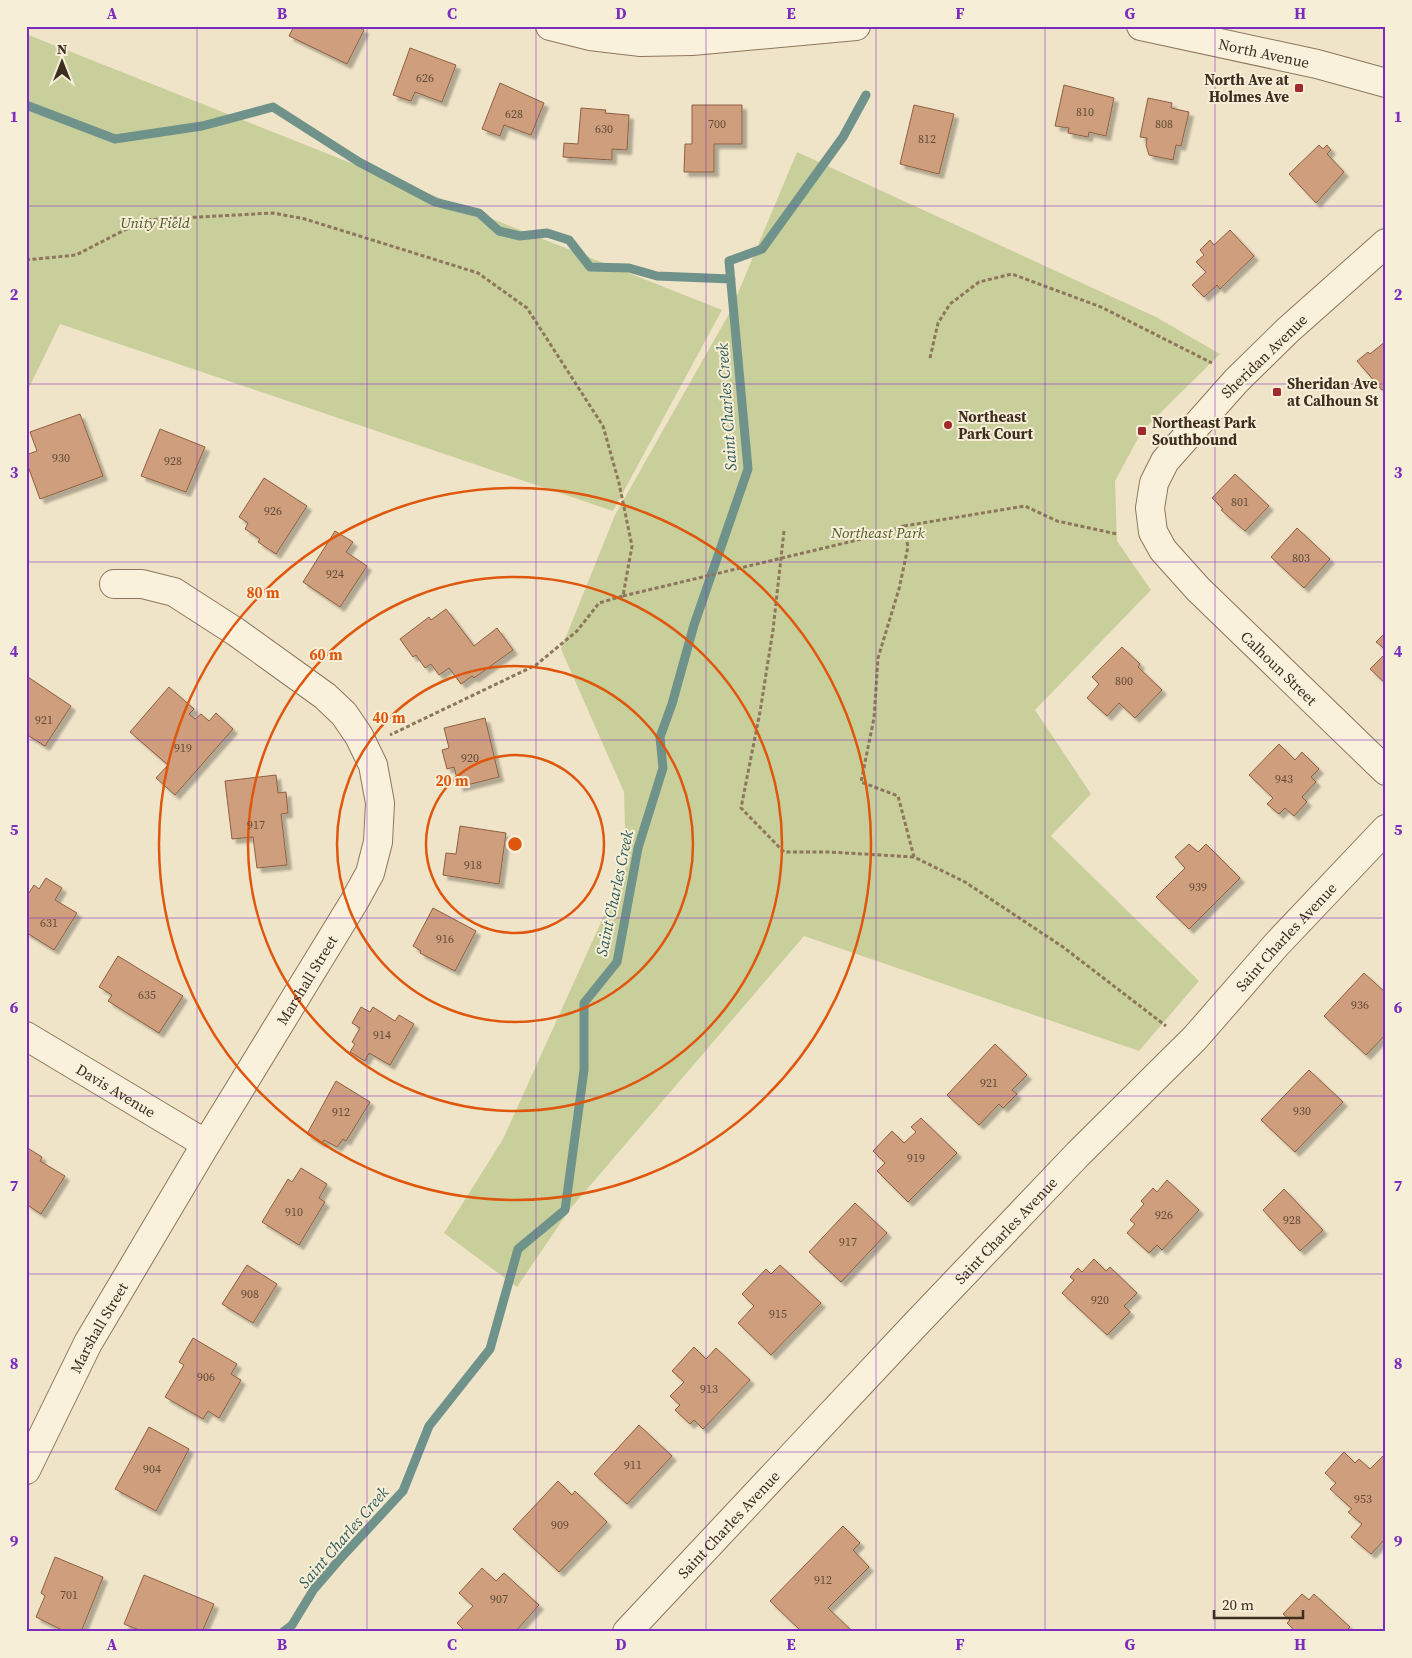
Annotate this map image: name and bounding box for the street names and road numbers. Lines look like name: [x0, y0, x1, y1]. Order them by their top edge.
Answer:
street label: North Avenue: [1217, 33, 1312, 73]
street label: Sheridan Avenue: [1216, 309, 1312, 403]
street label: Calhoun Street: [1236, 626, 1322, 710]
street label: Saint Charles Avenue: [1230, 877, 1341, 995]
street label: Marshall Street: [271, 931, 342, 1029]
street label: Davis Avenue: [72, 1058, 160, 1122]
street label: Saint Charles Avenue: [949, 1172, 1062, 1288]
street label: Marshall Street: [65, 1278, 132, 1376]
street label: Saint Charles Avenue: [672, 1465, 784, 1583]

